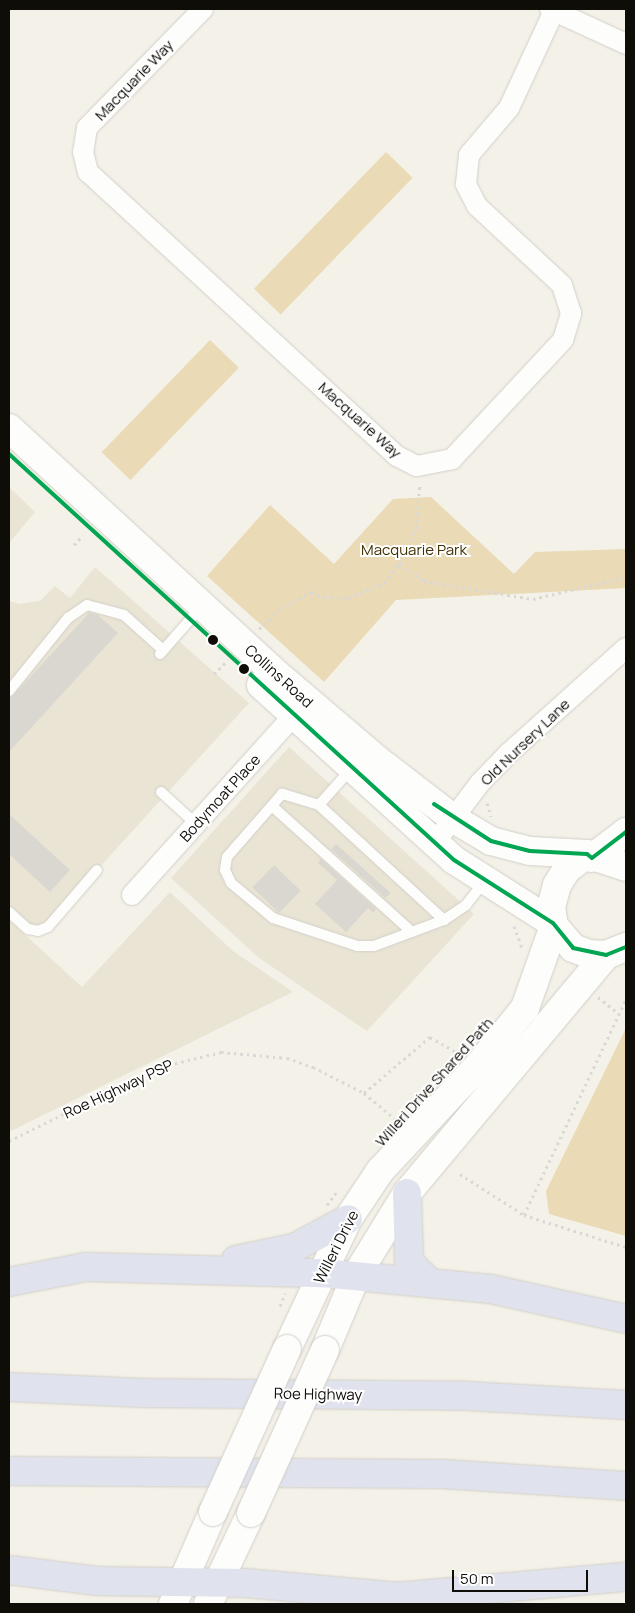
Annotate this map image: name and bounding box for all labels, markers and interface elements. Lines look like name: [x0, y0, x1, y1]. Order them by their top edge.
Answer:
street label: Macquarie Way: [91, 36, 177, 124]
street label: Macquarie Way: [315, 378, 405, 462]
park label: Macquarie Park: [361, 541, 467, 559]
unlabelled marker: [208, 635, 218, 645]
street label: Collins Road: [241, 641, 317, 711]
unlabelled marker: [239, 664, 249, 674]
street label: Old Nursery Lane: [477, 695, 573, 789]
street label: Bodymoat Place: [176, 751, 264, 845]
street label: Willeri Drive Shared Path: [371, 1014, 497, 1150]
street label: Roe Highway PSP: [60, 1056, 176, 1122]
street label: Willeri Drive: [310, 1207, 362, 1287]
street label: Roe Highway: [274, 1384, 362, 1404]
scale bar: [455, 1560, 591, 1592]
text: 50 m: [460, 1568, 494, 1589]

